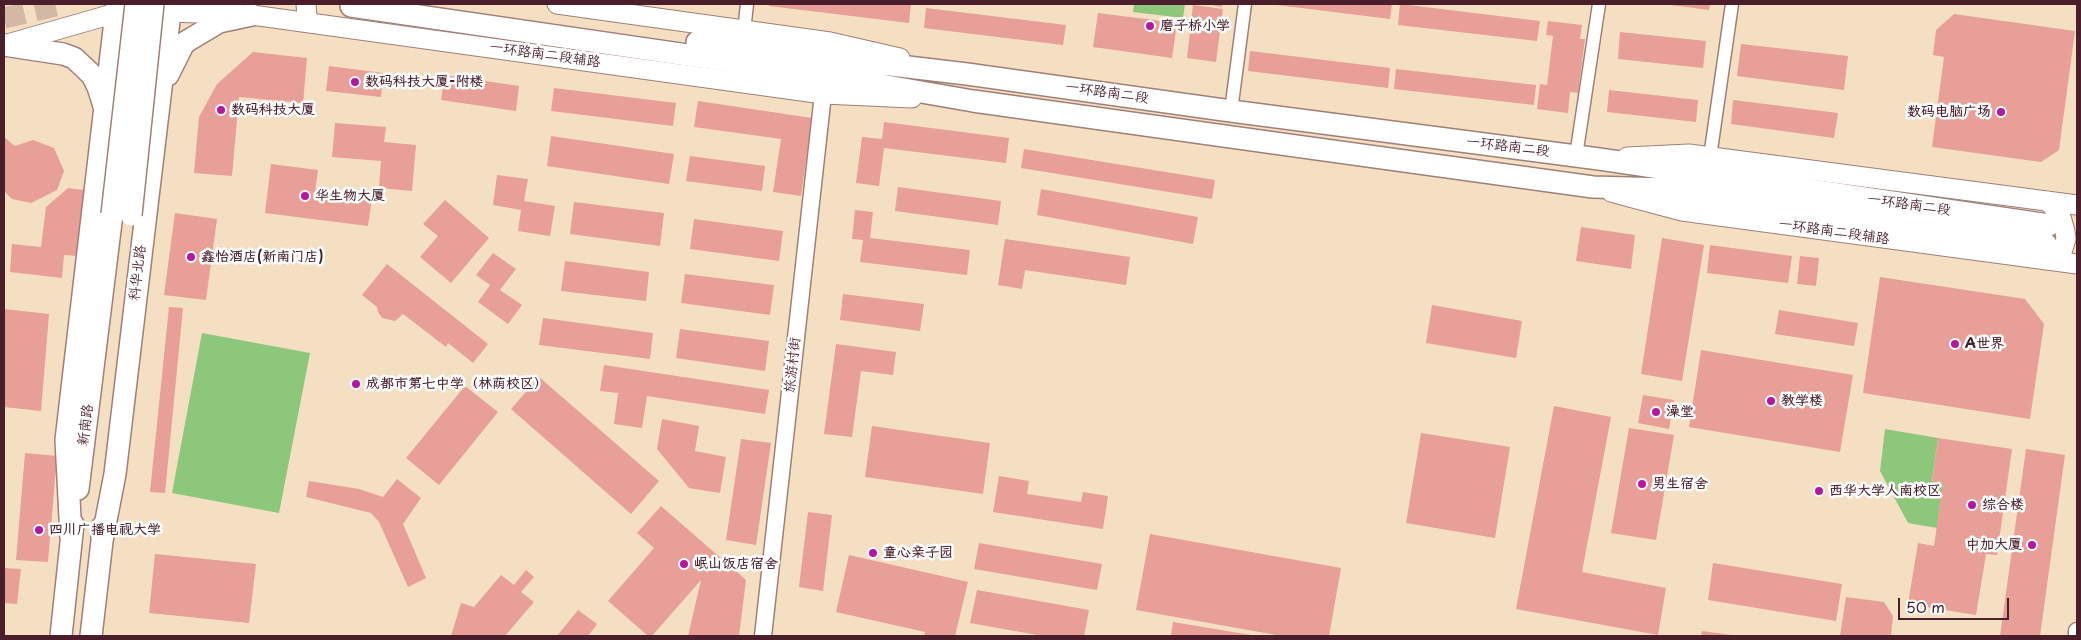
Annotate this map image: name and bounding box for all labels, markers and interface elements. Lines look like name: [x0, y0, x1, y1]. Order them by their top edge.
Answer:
place label: 磨子桥小学: [1160, 18, 1230, 34]
marker: 磨子桥小学: [1144, 20, 1156, 32]
street label: 一环路南二段辅路: [488, 39, 602, 71]
place label: 数码科技大厦-附楼: [365, 74, 483, 90]
marker: 数码科技大厦-附楼: [349, 76, 361, 88]
street label: 一环路南二段: [1064, 79, 1150, 107]
place label: 数码科技大厦: [231, 102, 315, 118]
marker: 数码科技大厦: [215, 104, 227, 116]
place label: 数码电脑广场: [1907, 104, 1991, 120]
marker: 数码电脑广场: [1995, 106, 2007, 118]
street label: 一环路南二段: [1465, 134, 1551, 160]
place label: 华生物大厦: [315, 188, 385, 204]
marker: 华生物大厦: [299, 190, 311, 202]
street label: 一环路南二段: [1866, 191, 1952, 219]
street label: 一环路南二段辅路: [1777, 216, 1891, 248]
street label: 科华北路: [126, 244, 150, 302]
place label: 鑫怡酒店(新南门店): [201, 249, 324, 265]
marker: 鑫怡酒店(新南门店): [185, 251, 197, 263]
street label: 旅游村街: [782, 336, 804, 394]
place label: A世界: [1965, 336, 2004, 352]
marker: A世界: [1949, 338, 1961, 350]
place label: 成都市第七中学（林荫校区）: [366, 376, 548, 392]
marker: 成都市第七中学（林荫校区）: [350, 378, 362, 390]
place label: 教学楼: [1781, 393, 1823, 409]
marker: 教学楼: [1765, 395, 1777, 407]
street label: 新南路: [75, 403, 97, 447]
place label: 澡堂: [1666, 404, 1694, 420]
marker: 澡堂: [1650, 406, 1662, 418]
place label: 男生宿舍: [1652, 476, 1708, 492]
marker: 男生宿舍: [1636, 478, 1648, 490]
place label: 西华大学人南校区: [1829, 483, 1941, 499]
marker: 西华大学人南校区: [1813, 485, 1825, 497]
place label: 综合楼: [1982, 497, 2024, 513]
marker: 综合楼: [1966, 499, 1978, 511]
place label: 四川广播电视大学: [49, 522, 161, 538]
marker: 四川广播电视大学: [33, 524, 45, 536]
place label: 中加大厦: [1966, 537, 2022, 553]
marker: 中加大厦: [2026, 539, 2038, 551]
place label: 童心亲子园: [883, 545, 953, 561]
marker: 童心亲子园: [867, 547, 879, 559]
place label: 岷山饭店宿舍: [694, 556, 778, 572]
marker: 岷山饭店宿舍: [678, 558, 690, 570]
scale bar: [1901, 588, 2012, 620]
text: 50 m: [1906, 595, 1945, 618]

